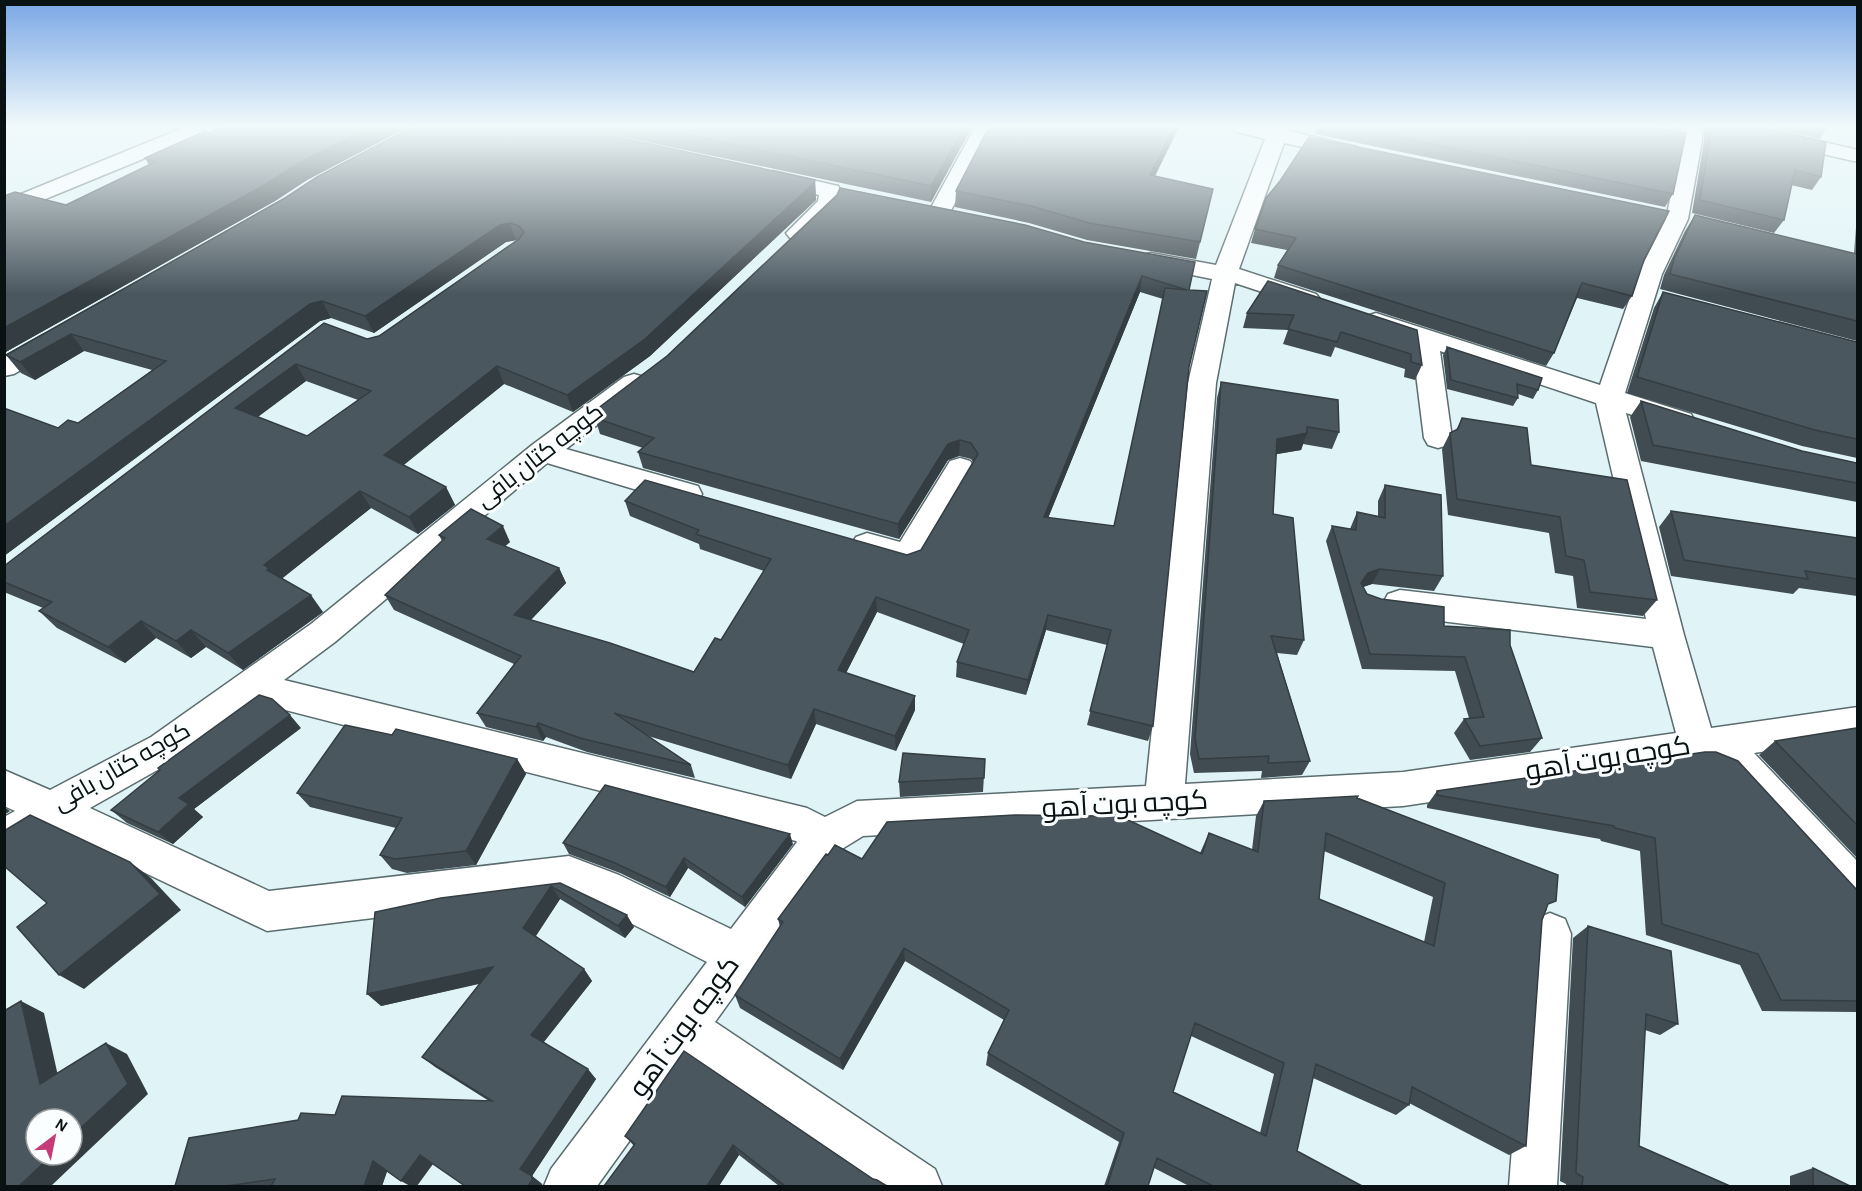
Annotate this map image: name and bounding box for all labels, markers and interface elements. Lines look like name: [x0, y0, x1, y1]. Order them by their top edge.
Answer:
street label: کوچه کتان بافی: [472, 399, 610, 515]
street label: کوچه کتان بافی: [49, 718, 196, 818]
street label: کوچه بوت آهو: [1523, 729, 1693, 789]
street label: کوچه بوت آهو: [1041, 784, 1209, 826]
street label: کوچه بوت آهو: [622, 950, 748, 1104]
north arrow: [24, 1107, 84, 1167]
text: N: [52, 1115, 70, 1135]

